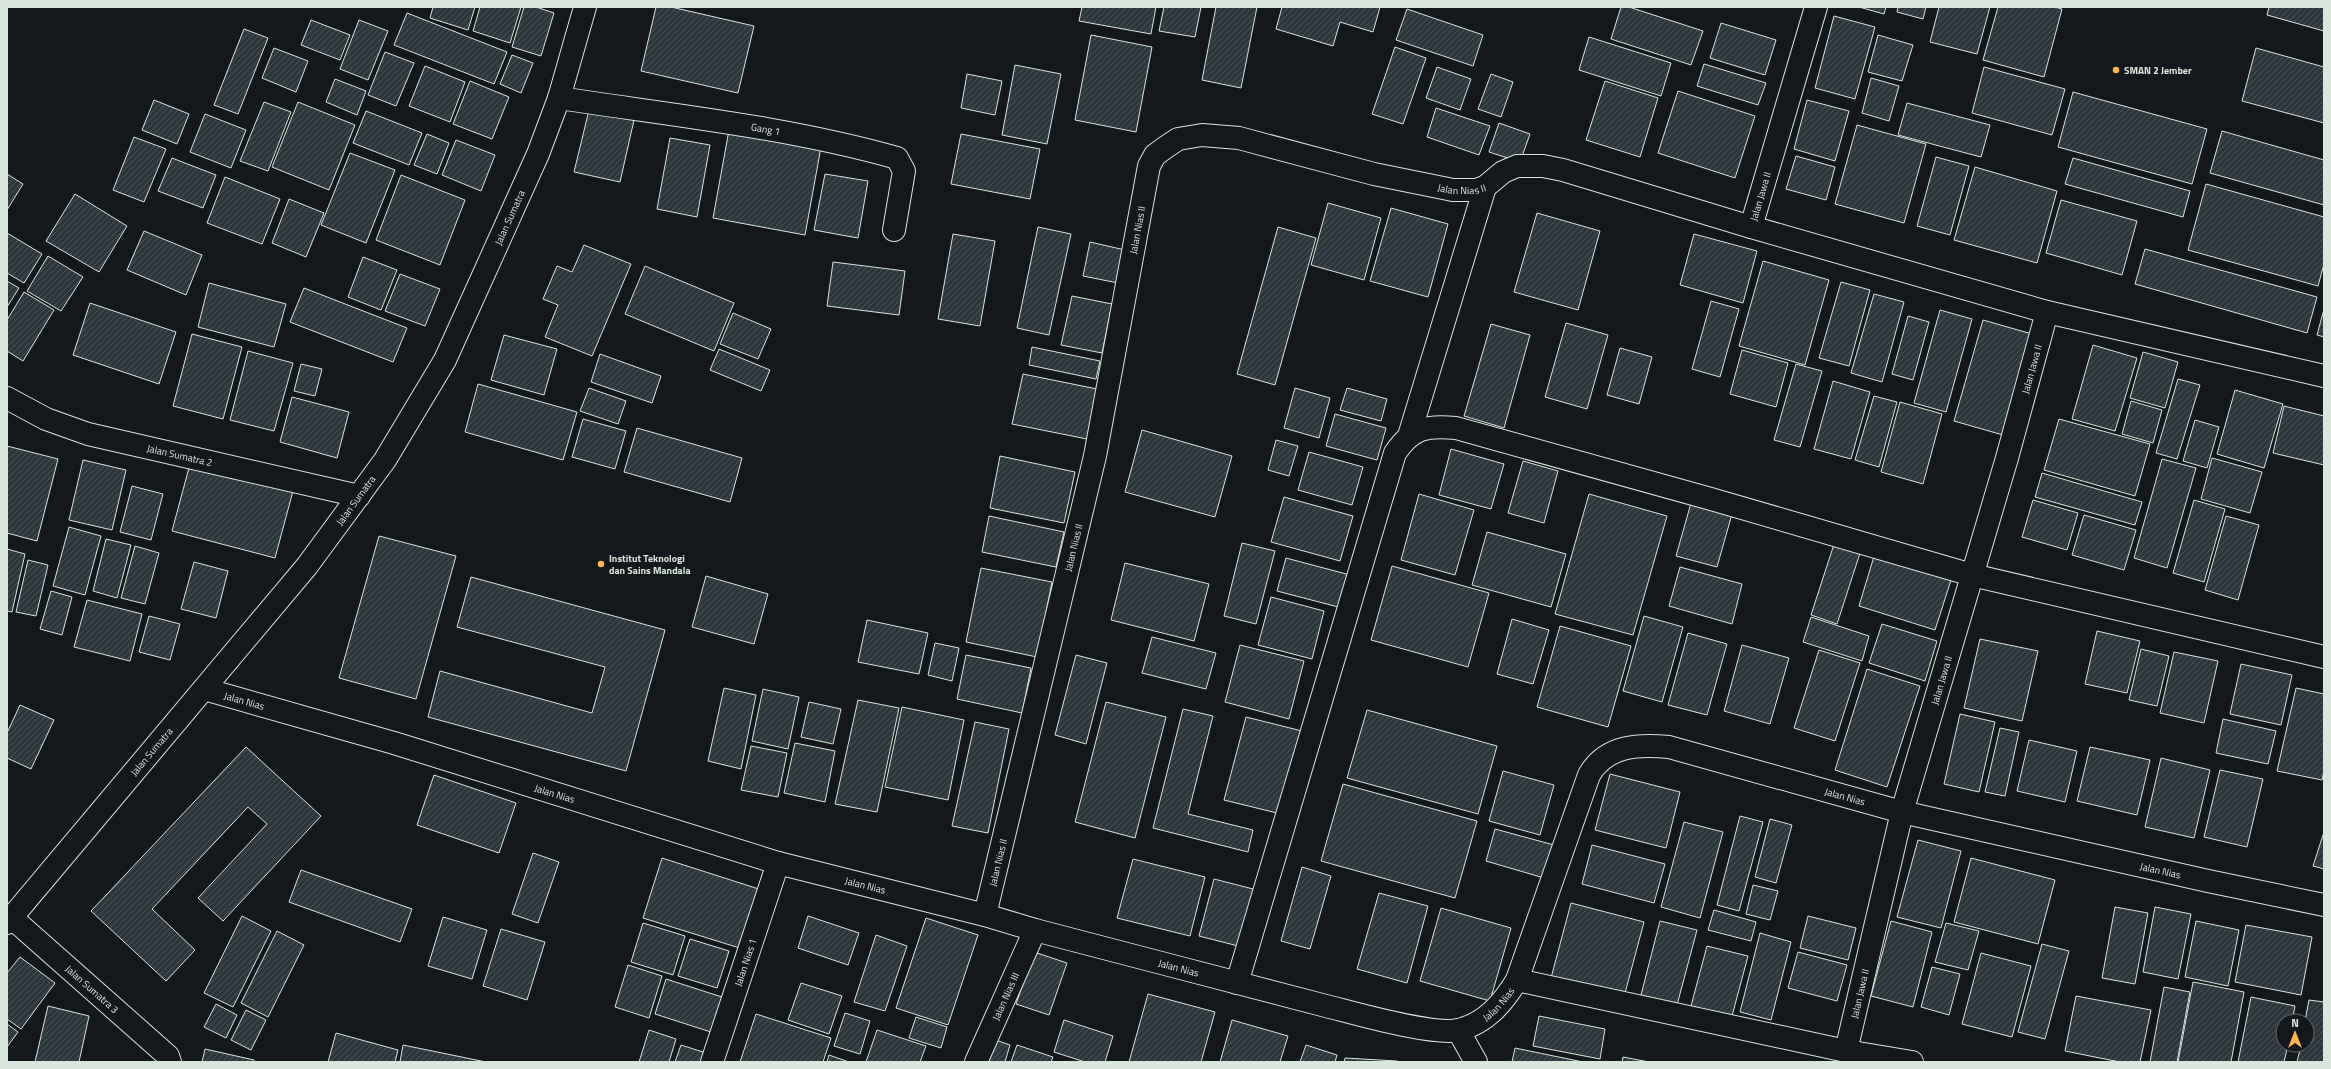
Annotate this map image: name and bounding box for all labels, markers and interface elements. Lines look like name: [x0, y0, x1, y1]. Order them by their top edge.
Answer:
place label: SMAN 2 Jember: [2124, 63, 2192, 78]
marker: SMAN 2 Jember: [2111, 65, 2121, 75]
street label: Gang 1: [750, 119, 782, 139]
street label: Jalan Jawa II: [1746, 170, 1774, 223]
street label: Jalan Nias II: [1436, 180, 1488, 198]
street label: Jalan Sumatra: [490, 187, 528, 247]
street label: Jalan Nias II: [1125, 205, 1149, 255]
street label: Jalan Jawa II: [2017, 343, 2045, 395]
street label: Jalan Sumatra 2: [146, 440, 214, 470]
street label: Jalan Sumatra: [332, 472, 379, 528]
street label: Jalan Nias II: [1060, 522, 1086, 573]
place label: Institut Teknologi dan Sains Mandala: [609, 551, 691, 578]
marker: Institut Teknologi dan Sains Mandala: [596, 559, 606, 569]
street label: Jalan Jawa II: [1927, 654, 1955, 706]
street label: Jalan Nias: [222, 688, 267, 713]
street label: Jalan Sumatra: [126, 724, 176, 779]
street label: Jalan Nias: [533, 780, 577, 807]
street label: Jalan Nias: [1823, 783, 1867, 809]
street label: Jalan Nias II: [985, 837, 1011, 888]
street label: Jalan Nias: [2139, 858, 2183, 882]
street label: Jalan Nias: [844, 873, 888, 897]
street label: Jalan Nias 1: [730, 937, 760, 988]
street label: Jalan Nias: [1157, 955, 1201, 980]
street label: Jalan Sumatra 3: [62, 961, 122, 1017]
street label: Jalan Jawa II: [1846, 967, 1873, 1020]
street label: Jalan Nias III: [988, 970, 1023, 1023]
street label: Jalan Nias: [1479, 984, 1518, 1025]
north arrow: [2275, 1013, 2315, 1053]
text: N: [2291, 1015, 2299, 1031]

